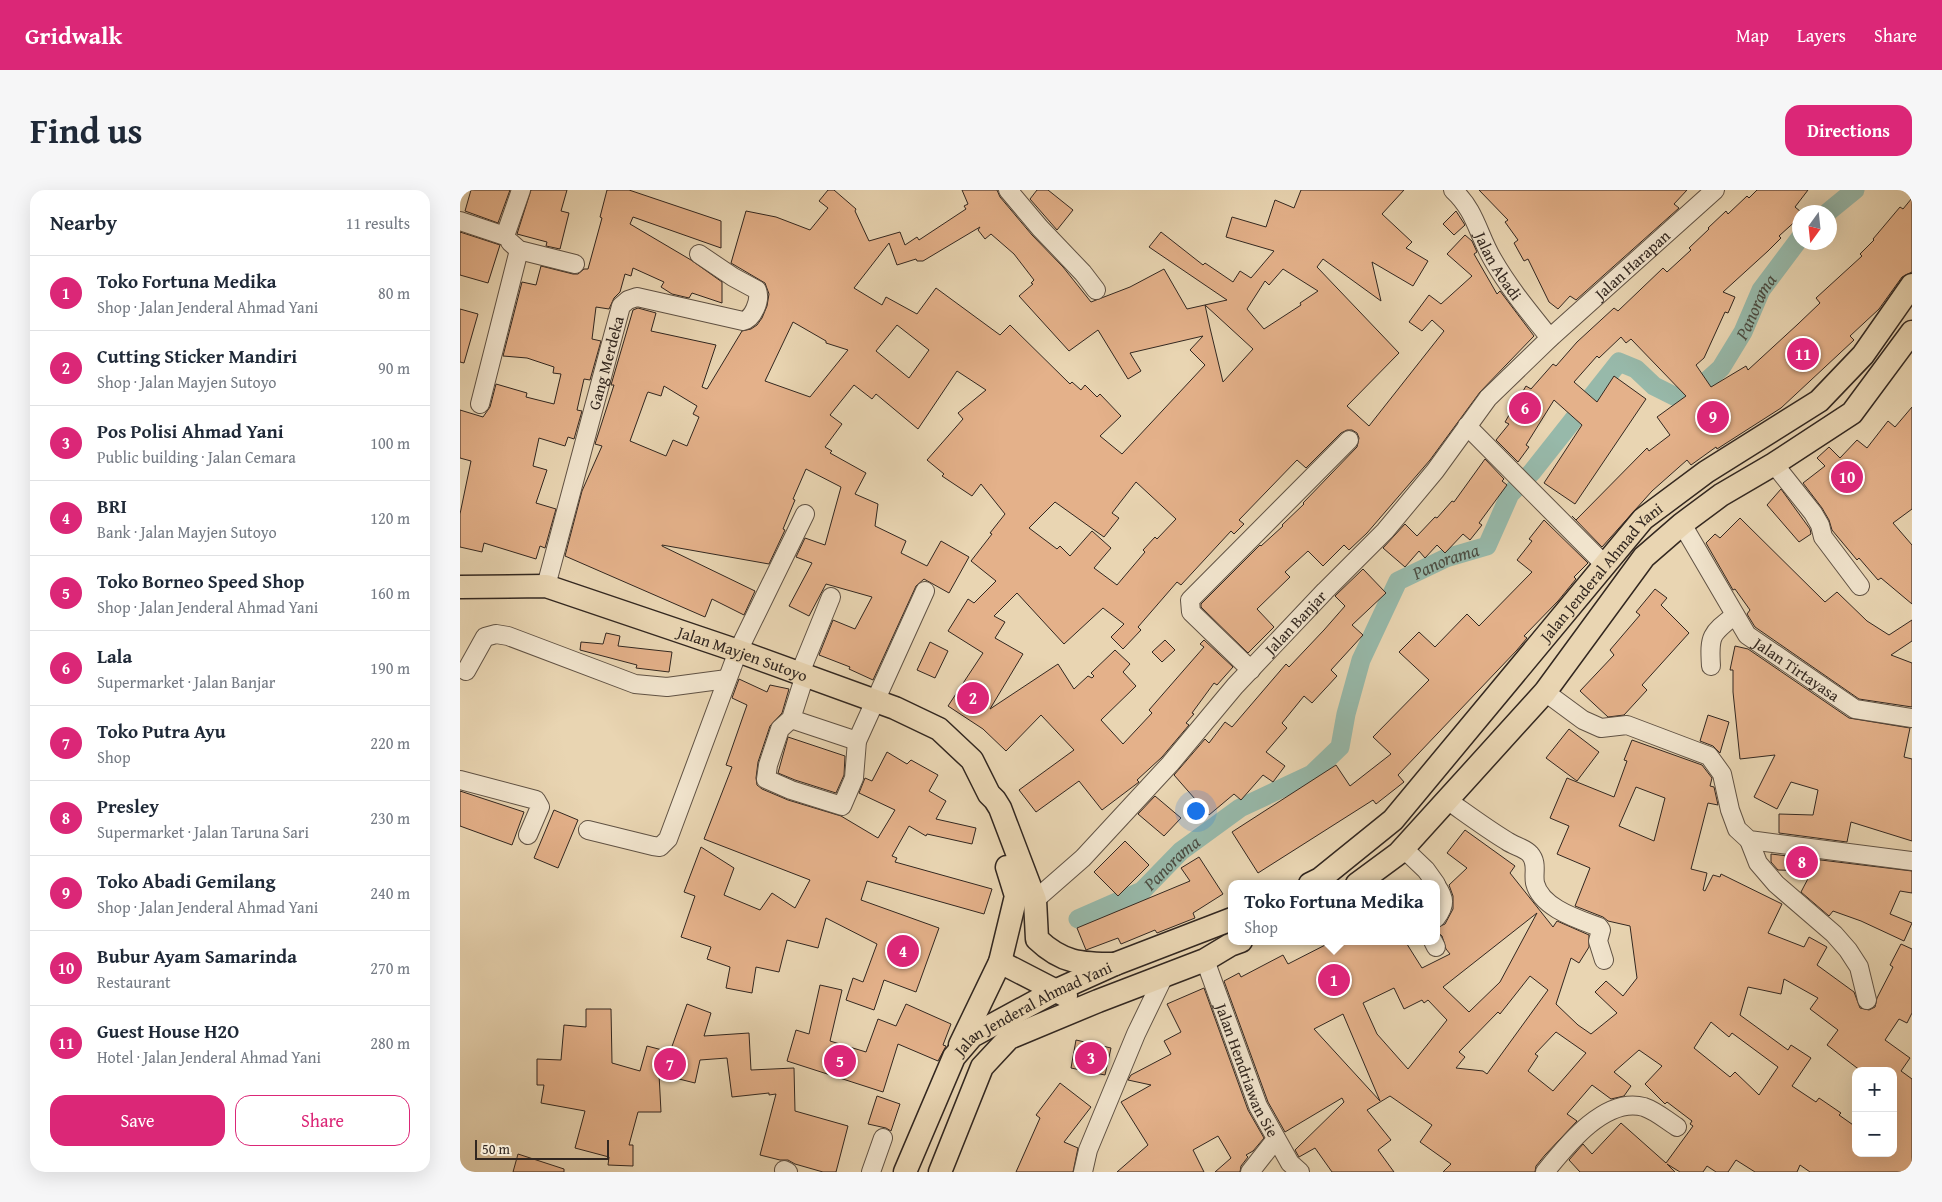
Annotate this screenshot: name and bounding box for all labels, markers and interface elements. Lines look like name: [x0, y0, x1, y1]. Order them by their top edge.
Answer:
text: Gridwalk: [25, 18, 122, 53]
text: Map: [1736, 22, 1769, 49]
text: Layers: [1797, 22, 1846, 49]
text: Share: [1874, 22, 1917, 49]
text: Find us: [30, 105, 143, 156]
button: Directions: [1785, 105, 1912, 156]
north arrow: [1792, 205, 1837, 250]
text: Nearby: [50, 207, 117, 238]
text: 11 results: [346, 211, 410, 235]
street label: Jalan Harapan: [1587, 224, 1675, 306]
street label: Jalan Abadi: [1468, 226, 1528, 306]
text: Toko Fortuna Medika: [97, 267, 276, 295]
water label: Panorama: [1728, 267, 1783, 345]
text: 1: [62, 281, 70, 305]
text: 80 m: [378, 281, 410, 305]
text: Shop · Jalan Jenderal Ahmad Yani: [97, 295, 318, 319]
street label: Gang Merdeka: [582, 313, 630, 412]
pin: 11: [1787, 335, 1819, 373]
text: Cutting Sticker Mandiri: [97, 342, 297, 370]
text: 2: [62, 356, 70, 380]
text: 90 m: [378, 356, 410, 380]
text: Shop · Jalan Mayjen Sutoyo: [97, 370, 277, 394]
pin: 6: [1509, 389, 1541, 427]
pin: 9: [1697, 398, 1729, 436]
text: Pos Polisi Ahmad Yani: [97, 417, 284, 445]
text: 3: [62, 431, 70, 455]
text: 100 m: [370, 431, 410, 455]
text: Public building · Jalan Cemara: [97, 445, 296, 469]
pin: 10: [1831, 458, 1863, 496]
text: BRI: [97, 492, 127, 520]
street label: Jalan Jenderal Ahmad Yani: [1533, 496, 1668, 648]
text: 4: [62, 506, 70, 530]
text: 120 m: [370, 506, 410, 530]
text: Bank · Jalan Mayjen Sutoyo: [97, 520, 277, 544]
water label: Panorama: [1407, 535, 1483, 586]
text: Toko Borneo Speed Shop: [97, 567, 304, 595]
text: 5: [62, 581, 70, 605]
text: 160 m: [370, 581, 410, 605]
street label: Jalan Banjar: [1257, 584, 1332, 662]
text: Shop · Jalan Jenderal Ahmad Yani: [97, 595, 318, 619]
street label: Jalan Mayjen Sutoyo: [673, 619, 811, 687]
street label: Jalan Tirtayasa: [1747, 630, 1845, 707]
text: Lala: [97, 642, 132, 670]
text: 6: [62, 656, 70, 680]
text: 190 m: [370, 656, 410, 680]
text: Supermarket · Jalan Banjar: [97, 670, 275, 694]
pin: 2: [957, 679, 989, 717]
text: Toko Putra Ayu: [97, 717, 226, 745]
text: 7: [62, 731, 70, 755]
text: 220 m: [370, 731, 410, 755]
text: Shop: [97, 745, 131, 769]
text: Presley: [97, 792, 159, 820]
your location: [1183, 798, 1209, 824]
text: 8: [62, 806, 70, 830]
text: 230 m: [370, 806, 410, 830]
text: Supermarket · Jalan Taruna Sari: [97, 820, 309, 844]
water label: Panorama: [1136, 828, 1206, 897]
pin: 8: [1786, 843, 1818, 881]
text: Toko Abadi Gemilang: [97, 867, 275, 895]
popup: [1228, 880, 1440, 945]
text: 9: [62, 881, 70, 905]
text: 240 m: [370, 881, 410, 905]
text: Toko Fortuna Medika: [1244, 887, 1424, 915]
text: Shop · Jalan Jenderal Ahmad Yani: [97, 895, 318, 919]
text: Shop: [1244, 915, 1278, 939]
pin: 4: [887, 932, 919, 970]
text: Bubur Ayam Samarinda: [97, 942, 297, 970]
street label: Jalan Jenderal Ahmad Yani: [947, 955, 1116, 1063]
text: 10: [58, 956, 74, 980]
text: 270 m: [370, 956, 410, 980]
pin: 1: [1318, 961, 1350, 999]
text: Restaurant: [97, 970, 171, 994]
street label: Jalan Hendriawan Sie: [1209, 998, 1285, 1141]
text: Guest House H2O: [97, 1017, 239, 1045]
text: 11: [58, 1031, 74, 1055]
text: 280 m: [370, 1031, 410, 1055]
pin: 3: [1075, 1039, 1107, 1077]
pin: 5: [824, 1042, 856, 1080]
text: Hotel · Jalan Jenderal Ahmad Yani: [97, 1045, 321, 1069]
pin: 7: [654, 1045, 686, 1083]
map controls: [1852, 1067, 1897, 1157]
button: +: [1852, 1067, 1897, 1112]
button: Save: [50, 1095, 225, 1146]
button: Share: [235, 1095, 410, 1146]
button: −: [1852, 1112, 1897, 1157]
scale bar: [475, 1137, 609, 1160]
text: 50 m: [482, 1139, 510, 1159]

